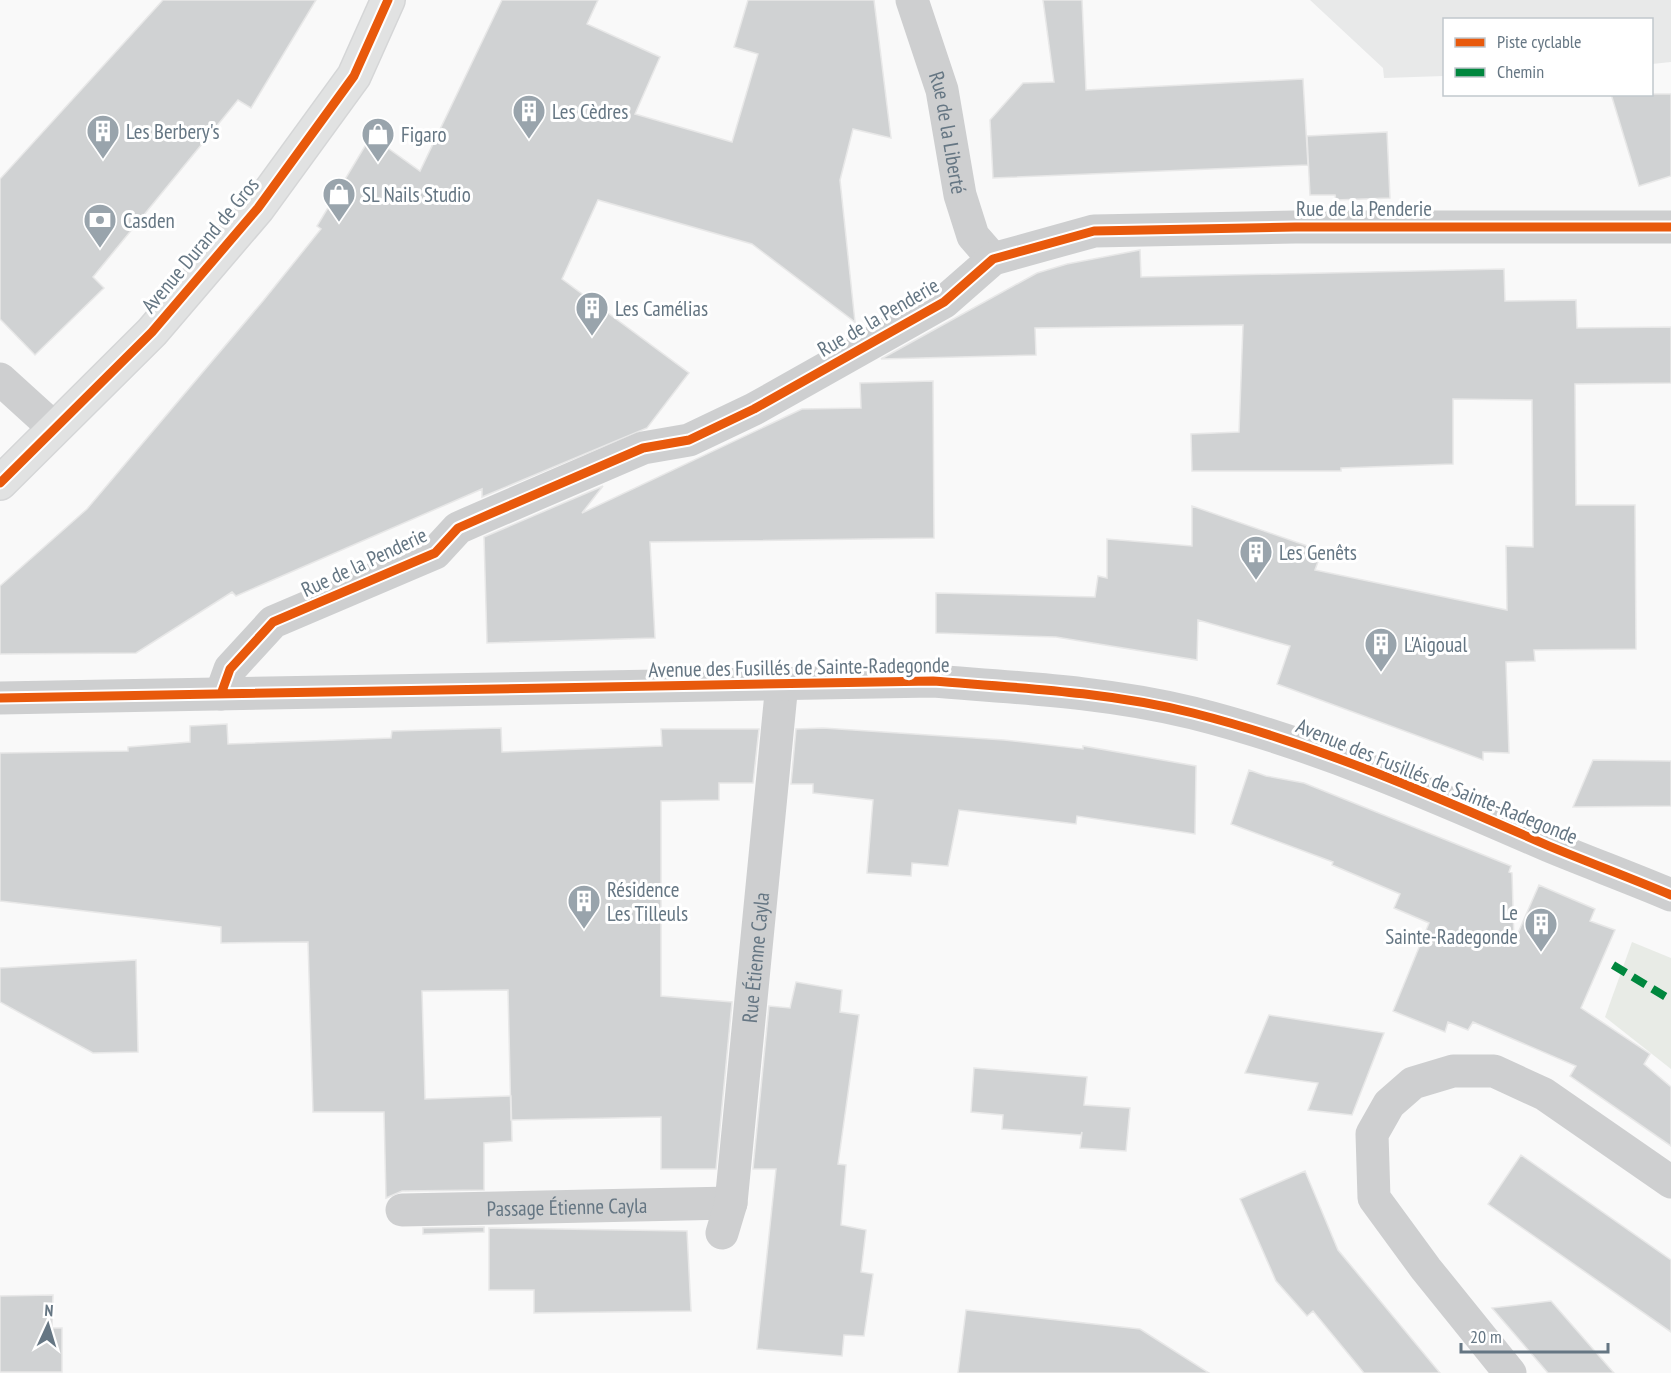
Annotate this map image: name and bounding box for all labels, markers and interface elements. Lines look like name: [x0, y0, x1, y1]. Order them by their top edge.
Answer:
legend: [1443, 18, 1653, 96]
text: Piste cyclable: [1497, 30, 1581, 53]
text: Chemin: [1497, 60, 1544, 83]
street label: Rue de la Liberté: [923, 68, 973, 196]
building icon: Les Cèdres: [511, 93, 547, 140]
place label: Les Cèdres: [552, 98, 628, 125]
building icon: Les Berbery's: [85, 113, 121, 160]
shop icon: Figaro: [360, 116, 396, 163]
place label: Les Berbery's: [126, 118, 220, 145]
place label: Figaro: [401, 121, 447, 148]
street label: Avenue Durand de Gros: [135, 172, 265, 318]
shop icon: SL Nails Studio: [321, 176, 357, 223]
place label: SL Nails Studio: [362, 181, 471, 208]
street label: Rue de la Penderie: [1296, 195, 1432, 222]
bank icon: Casden: [82, 202, 118, 249]
place label: Casden: [123, 207, 175, 234]
street label: Rue de la Penderie: [812, 271, 944, 363]
building icon: Les Camélias: [574, 290, 610, 337]
place label: Les Camélias: [615, 295, 708, 322]
street label: Rue de la Penderie: [297, 521, 431, 603]
building icon: Les Genêts: [1238, 534, 1274, 581]
place label: Les Genêts: [1279, 539, 1357, 566]
building icon: L'Aigoual: [1363, 626, 1399, 673]
place label: L'Aigoual: [1404, 631, 1467, 658]
street label: Avenue des Fusillés de Sainte-Radegonde: [648, 651, 950, 683]
street label: Avenue des Fusillés de Sainte-Radegonde: [1292, 712, 1582, 850]
place label: Résidence Les Tilleuls: [607, 876, 688, 927]
building icon: Résidence Les Tilleuls: [566, 883, 602, 930]
street label: Rue Étienne Cayla: [735, 891, 775, 1024]
place label: Le Sainte-Radegonde: [1385, 899, 1518, 950]
building icon: Le Sainte-Radegonde: [1523, 906, 1559, 953]
street label: Passage Étienne Cayla: [486, 1191, 648, 1222]
north arrow: [18, 1295, 78, 1355]
text: N: [44, 1300, 54, 1320]
scale bar: [1461, 1316, 1608, 1354]
text: 20 m: [1470, 1325, 1502, 1348]

